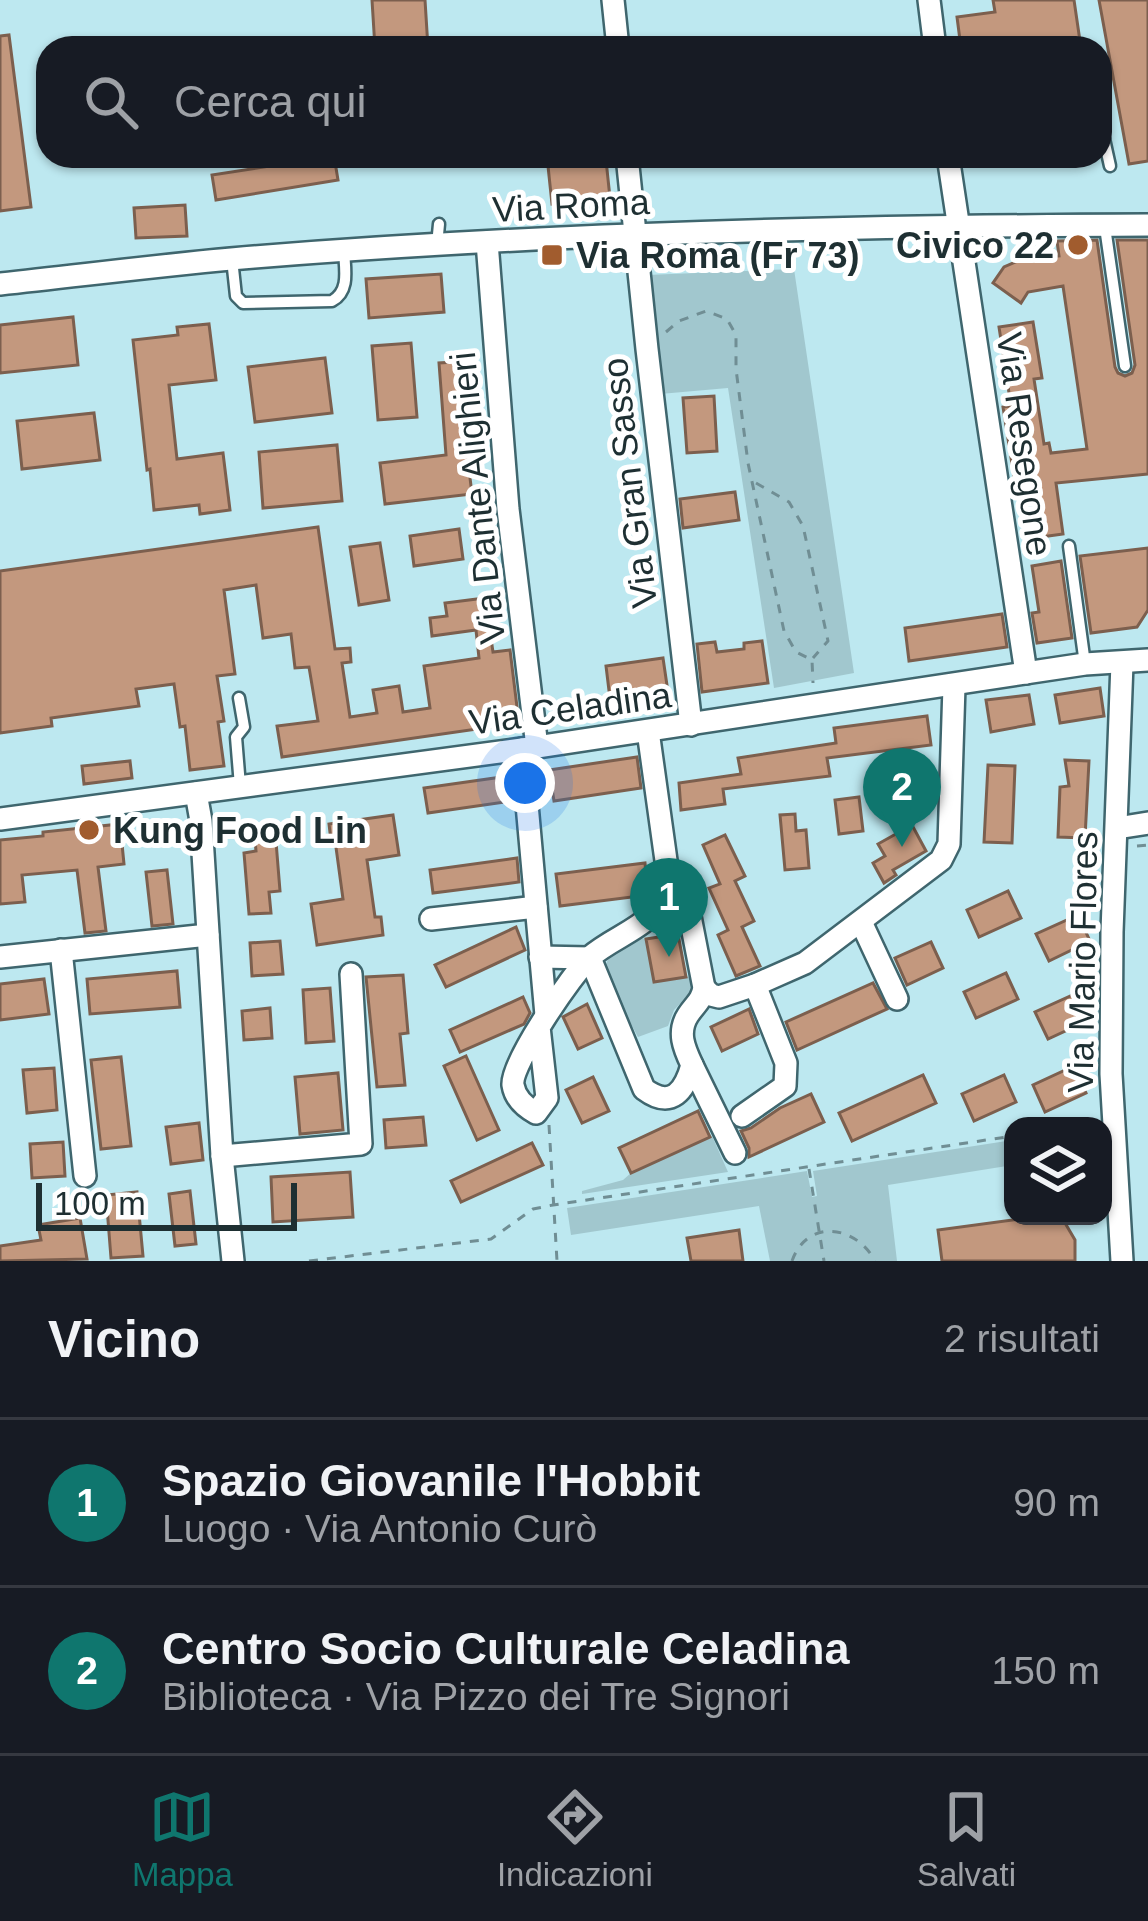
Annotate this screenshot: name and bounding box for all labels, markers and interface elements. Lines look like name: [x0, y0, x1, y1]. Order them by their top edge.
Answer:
search box: [36, 36, 1112, 168]
icon: search: [78, 69, 144, 135]
text: Cerca qui: [174, 76, 367, 127]
street label: Via Roma: [491, 181, 652, 230]
place label: Civico 22: [896, 225, 1054, 266]
marker: Civico 22: [1065, 232, 1091, 258]
place label: Via Roma (Fr 73): [576, 235, 859, 276]
marker: Via Roma (Fr 73): [539, 242, 565, 268]
street label: Via Resegone: [989, 330, 1060, 559]
street label: Via Dante Alighieri: [442, 350, 513, 646]
street label: Via Gran Sasso: [594, 356, 665, 610]
street label: Via Celadina: [466, 674, 675, 743]
pin: 2: [863, 748, 941, 847]
your location: [495, 753, 555, 813]
place label: Kung Food Lin: [113, 810, 367, 851]
marker: Kung Food Lin: [76, 817, 102, 843]
street label: Via Mario Flores: [1060, 831, 1105, 1093]
pin: 1: [630, 858, 708, 957]
map controls: [1004, 1117, 1112, 1225]
button: layers: [1004, 1117, 1112, 1225]
scale bar: [36, 1177, 297, 1230]
text: 100 m: [54, 1185, 146, 1222]
text: Vicino: [48, 1311, 200, 1368]
text: 2 risultati: [944, 1317, 1100, 1360]
text: Spazio Giovanile l'Hobbit: [162, 1455, 700, 1506]
text: 1: [76, 1481, 98, 1524]
text: 90 m: [1013, 1481, 1100, 1524]
text: Luogo · Via Antonio Curò: [162, 1507, 597, 1550]
text: Centro Socio Culturale Celadina: [162, 1623, 850, 1674]
text: 2: [76, 1649, 98, 1692]
text: 150 m: [992, 1649, 1100, 1692]
text: Biblioteca · Via Pizzo dei Tre Signori: [162, 1675, 790, 1718]
tab: Mappa: [132, 1784, 233, 1894]
tab: Indicazioni: [497, 1784, 653, 1894]
tab: Salvati: [917, 1784, 1016, 1894]

